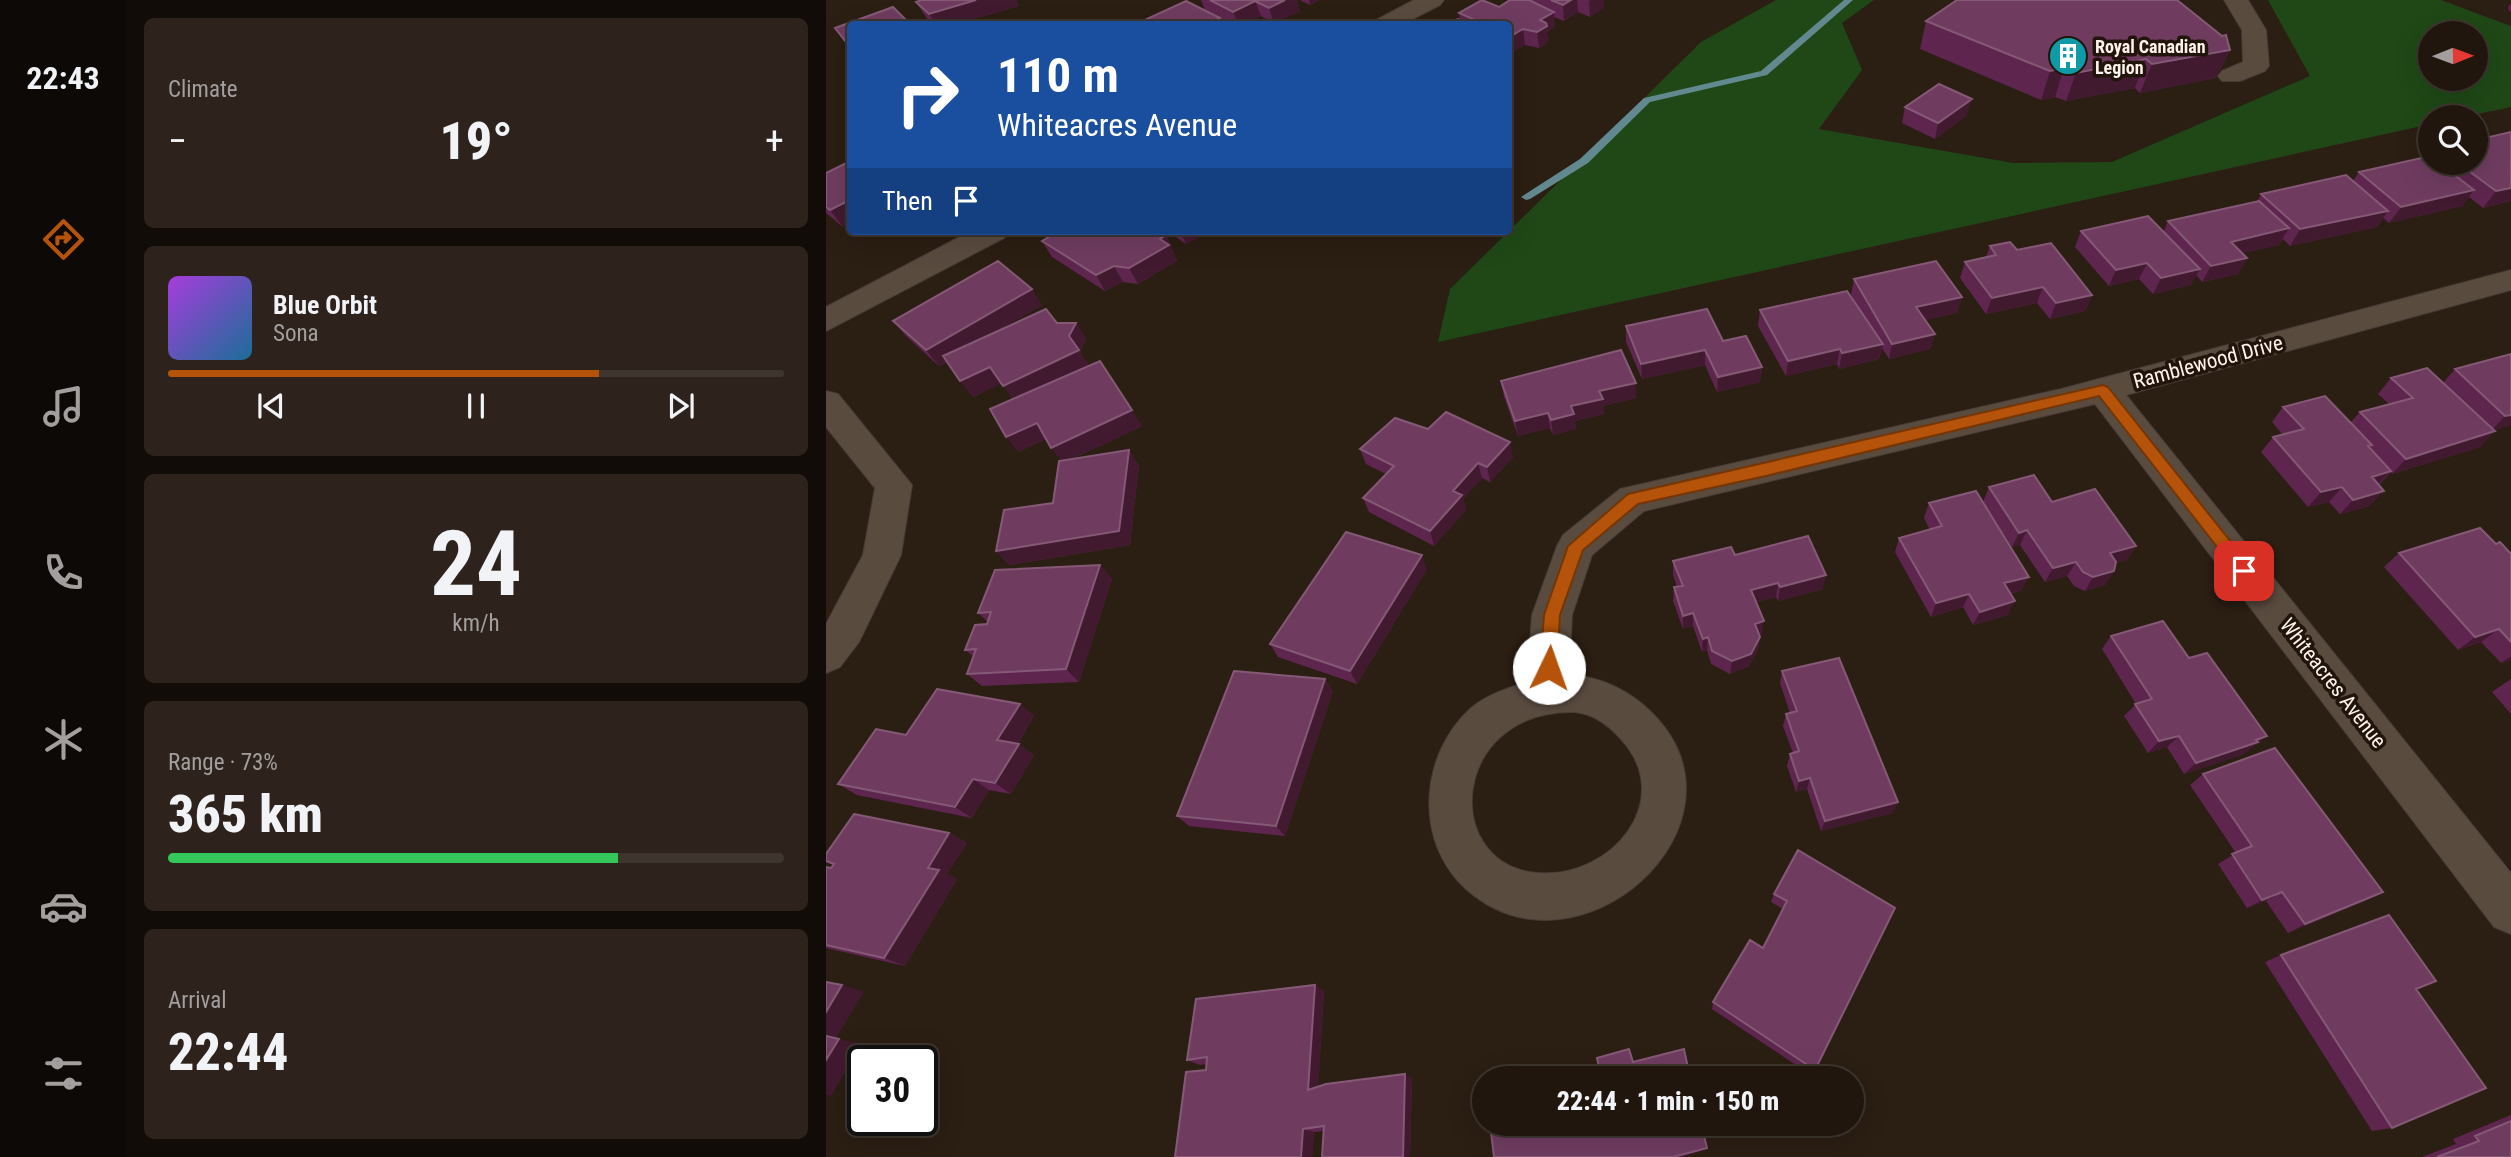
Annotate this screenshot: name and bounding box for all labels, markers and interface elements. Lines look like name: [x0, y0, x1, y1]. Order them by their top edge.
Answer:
north arrow: [2418, 21, 2488, 91]
map controls: [2418, 21, 2488, 175]
building icon: Royal Canadian Legion: [2047, 35, 2089, 77]
place label: Royal Canadian Legion: [2095, 36, 2206, 78]
text: 110 m: [997, 47, 1119, 104]
icon: right: [882, 49, 973, 140]
text: 22:43: [26, 59, 100, 97]
text: Climate: [168, 76, 238, 103]
button: search: [2418, 105, 2488, 175]
text: Whiteacres Avenue: [997, 106, 1237, 144]
text: 19°: [439, 111, 513, 172]
text: −: [168, 119, 187, 163]
text: +: [765, 119, 784, 163]
icon: arrive: [947, 182, 985, 220]
text: Then: [882, 186, 933, 216]
icon: directions: [39, 215, 88, 264]
text: Blue Orbit: [273, 290, 377, 320]
text: Sona: [273, 320, 319, 347]
street label: Ramblewood Drive: [2131, 330, 2286, 394]
icon: music: [39, 382, 88, 431]
icon: previous: [252, 387, 290, 425]
icon: pause: [457, 387, 495, 425]
icon: next: [662, 387, 700, 425]
text: 24: [430, 511, 522, 617]
pin: [2214, 541, 2274, 601]
icon: phone: [39, 548, 88, 597]
icon: arrive: [2225, 552, 2263, 590]
text: km/h: [452, 610, 500, 637]
street label: Whiteacres Avenue: [2275, 613, 2391, 753]
position arrow: [1512, 631, 1586, 705]
icon: climate: [39, 715, 88, 764]
text: Range · 73%: [168, 749, 278, 776]
text: 365 km: [168, 784, 323, 845]
icon: car: [39, 882, 88, 931]
text: Arrival: [168, 987, 227, 1014]
text: 22:44: [168, 1022, 288, 1083]
speed limit sign: 30: [847, 1045, 938, 1136]
icon: filters: [39, 1049, 88, 1098]
text: 22:44 · 1 min · 150 m: [1557, 1086, 1779, 1116]

